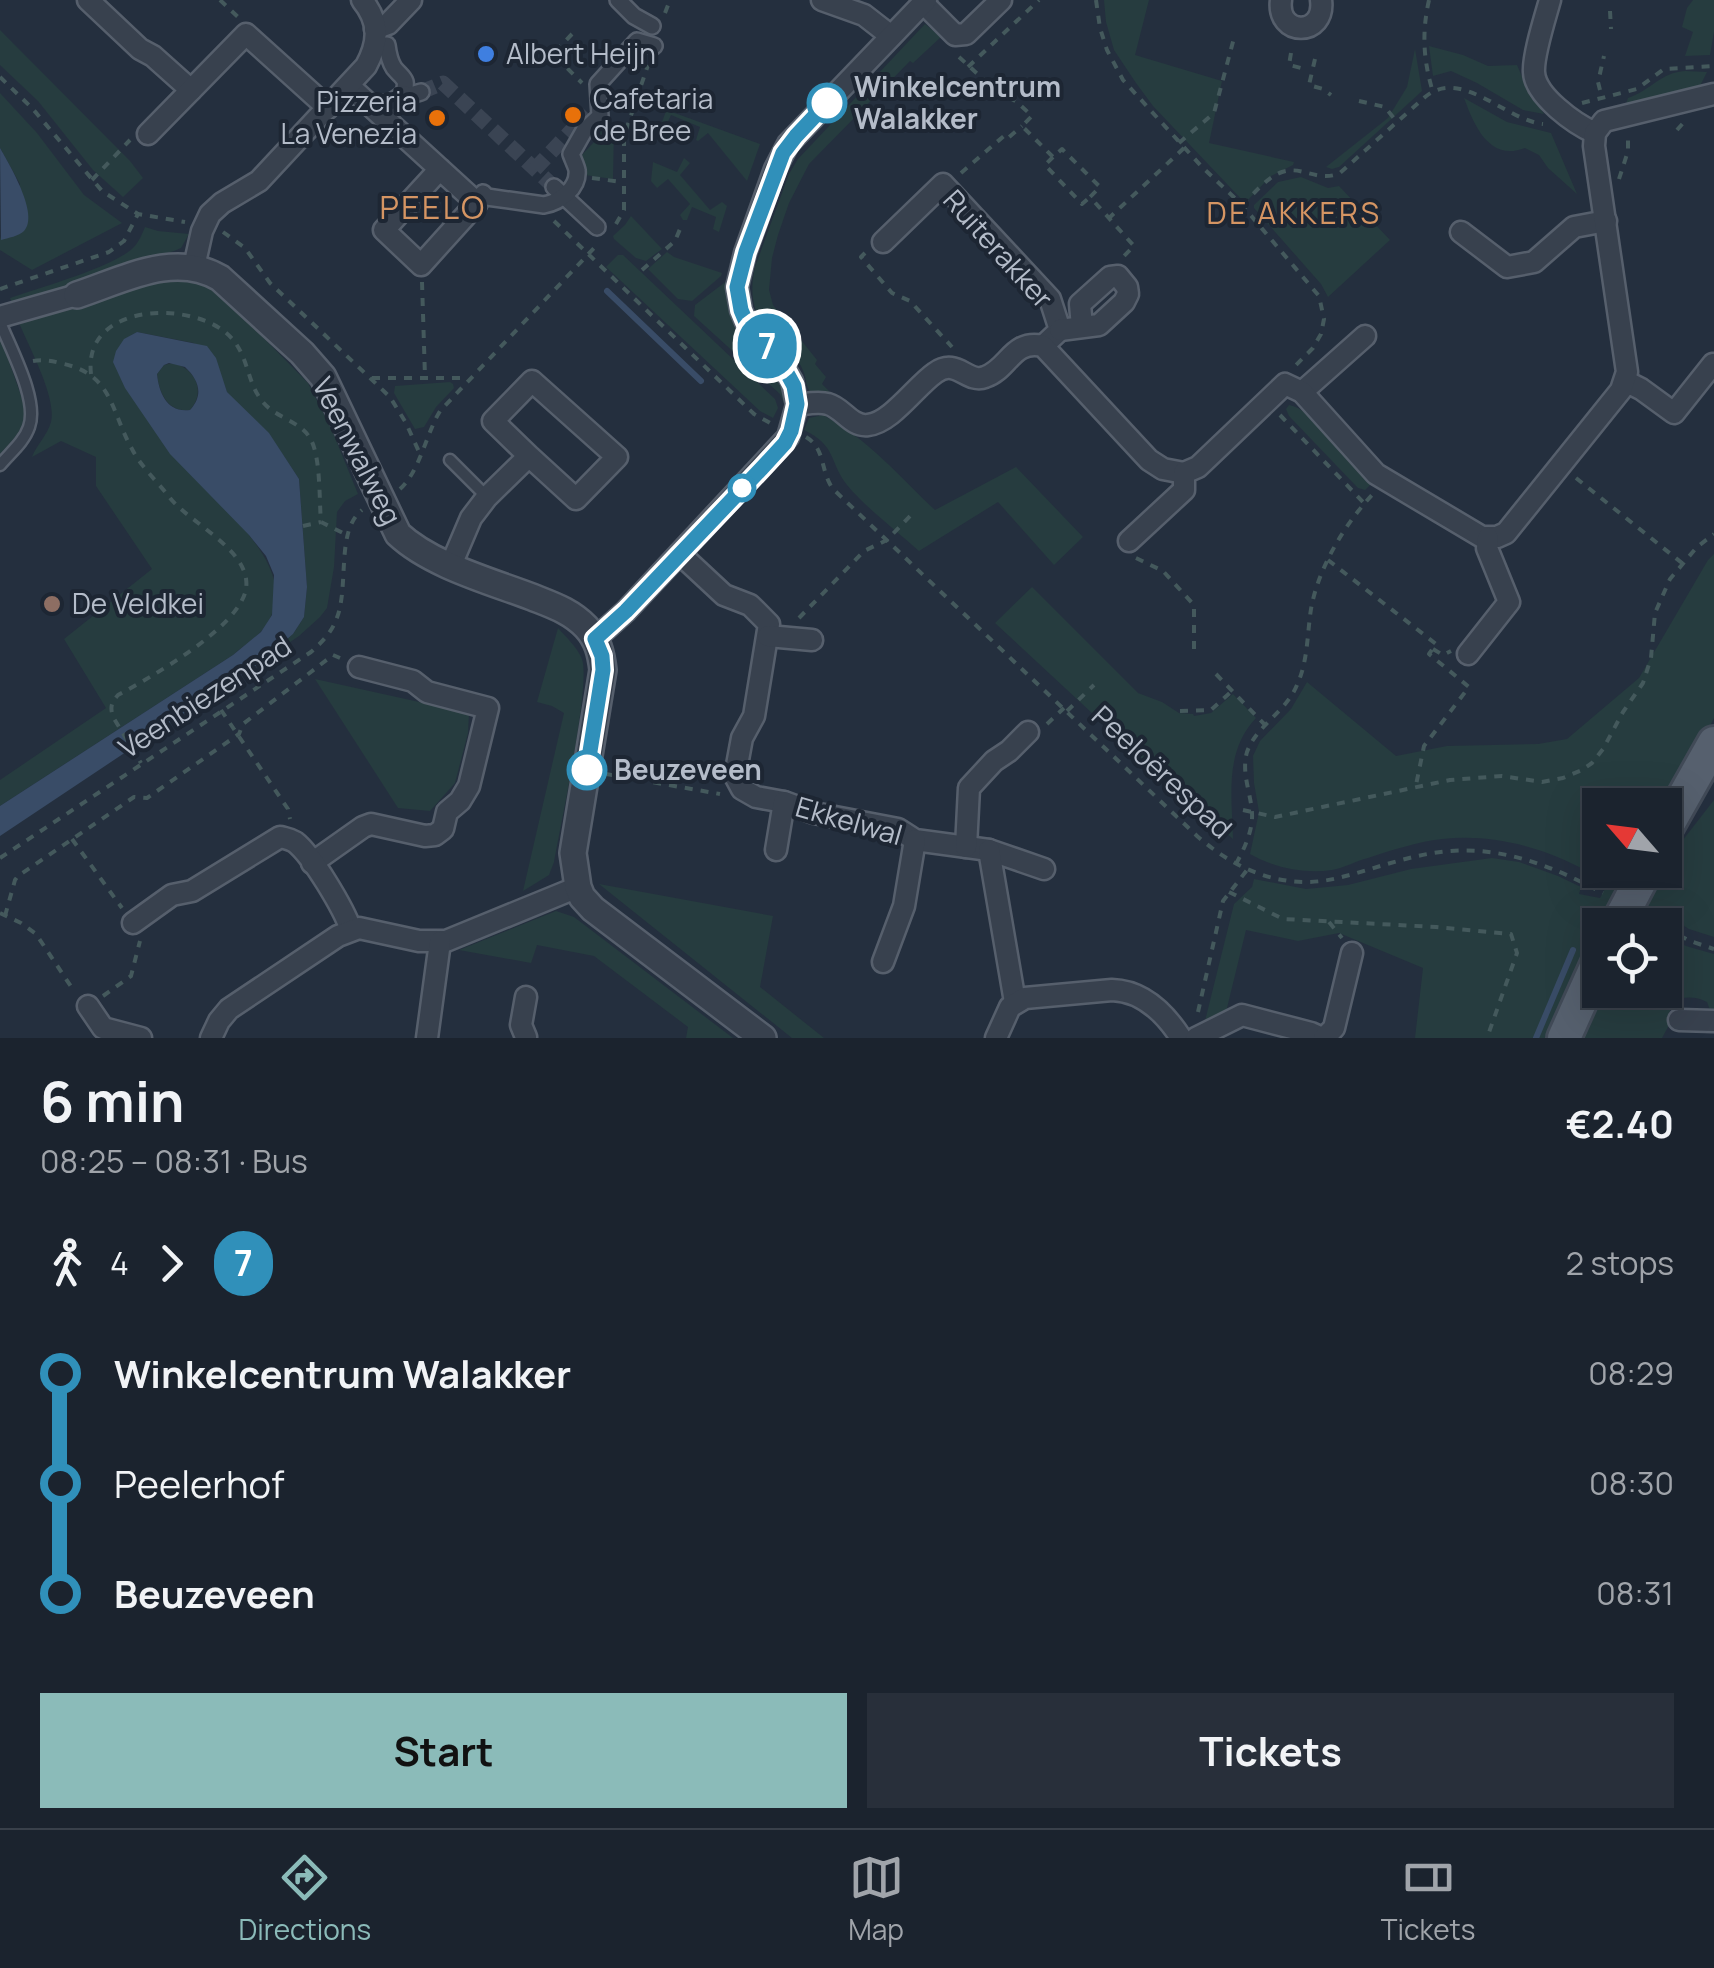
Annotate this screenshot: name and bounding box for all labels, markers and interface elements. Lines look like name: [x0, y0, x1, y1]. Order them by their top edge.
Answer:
place label: Albert Heijn: [506, 34, 656, 72]
marker: Albert Heijn: [475, 43, 497, 65]
place label: Winkelcentrum Walakker: [854, 67, 1061, 137]
place label: Cafetaria de Bree: [593, 79, 713, 149]
place label: Pizzeria La Venezia: [281, 82, 417, 152]
marker: Winkelcentrum Walakker: [808, 84, 846, 122]
marker: Cafetaria de Bree: [562, 104, 584, 126]
marker: Pizzeria La Venezia: [426, 107, 448, 129]
street label: Ruiterakker: [935, 181, 1062, 316]
district label: PEELO: [379, 185, 487, 229]
district label: DE AKKERS: [1207, 192, 1381, 233]
line badge: 7: [734, 314, 800, 378]
text: 7: [758, 322, 776, 370]
street label: Veenwalweg: [304, 370, 411, 531]
unlabelled marker: [729, 475, 755, 501]
place label: De Veldkei: [72, 584, 204, 622]
marker: De Veldkei: [41, 593, 63, 615]
street label: Veenbiezenpad: [111, 626, 298, 766]
street label: Peeloërespad: [1084, 696, 1241, 846]
place label: Beuzeveen: [614, 750, 762, 788]
marker: Beuzeveen: [568, 751, 606, 789]
street label: Ekkelwal: [792, 787, 907, 853]
north arrow: [1582, 788, 1682, 888]
map controls: [1582, 788, 1682, 1008]
button: locate: [1582, 908, 1682, 1008]
text: 6 min: [40, 1063, 184, 1139]
text: €2.40: [1566, 1097, 1674, 1149]
text: 08:25 – 08:31 · Bus: [40, 1139, 308, 1183]
icon: walk: [40, 1236, 95, 1291]
icon: forward: [144, 1236, 199, 1291]
text: 7: [234, 1239, 253, 1287]
text: 4: [110, 1241, 129, 1285]
text: 2 stops: [1566, 1241, 1674, 1285]
text: Winkelcentrum Walakker: [114, 1347, 571, 1399]
text: 08:29: [1588, 1351, 1674, 1395]
text: Peelerhof: [114, 1457, 285, 1509]
text: 08:30: [1589, 1461, 1674, 1505]
text: Beuzeveen: [114, 1567, 315, 1619]
text: 08:31: [1596, 1571, 1674, 1615]
button: Start: [40, 1693, 847, 1808]
button: Tickets: [867, 1693, 1674, 1808]
tab: Directions: [239, 1850, 371, 1948]
tab: Map: [848, 1850, 904, 1948]
tab: Tickets: [1381, 1850, 1475, 1948]

